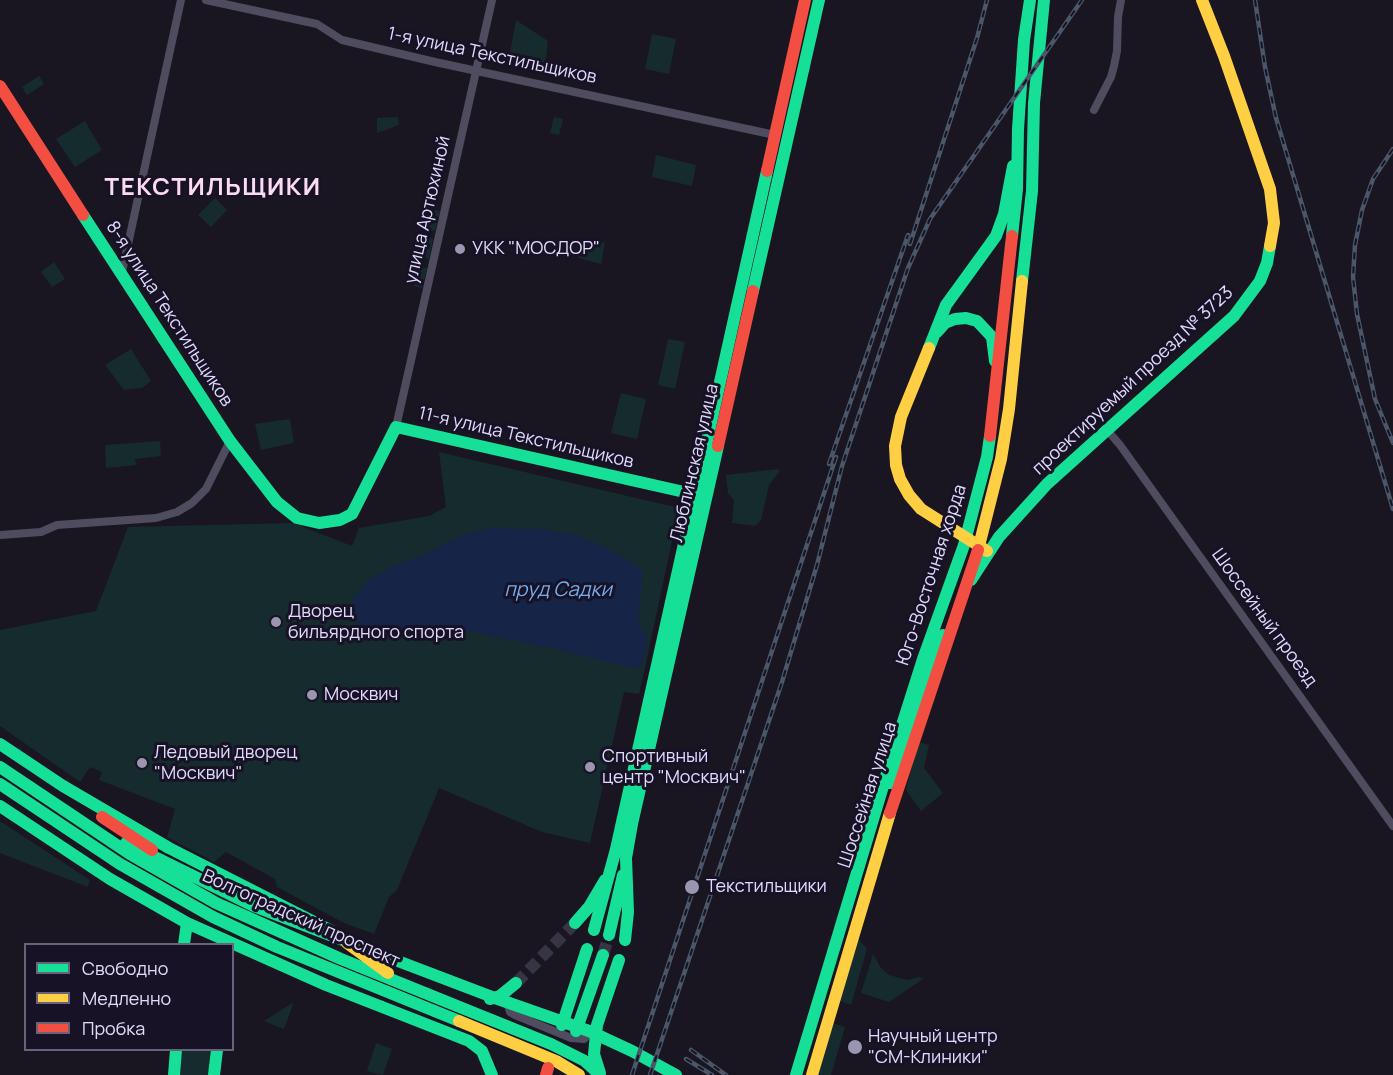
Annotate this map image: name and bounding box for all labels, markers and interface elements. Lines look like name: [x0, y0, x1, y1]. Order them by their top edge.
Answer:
street label: 1-я улица Текстильщиков: [385, 23, 599, 89]
street label: улица Артюхиной: [400, 134, 456, 286]
district label: ТЕКСТИЛЬЩИКИ: [105, 174, 321, 202]
street label: 8-я улица Текстильщиков: [101, 217, 237, 411]
place label: УКК "МОСДОР": [472, 238, 600, 260]
marker: УКК "МОСДОР": [453, 242, 467, 256]
street label: проектируемый проезд № 3723: [1028, 282, 1238, 480]
street label: Люблинская улица: [666, 382, 724, 544]
street label: 11-я улица Текстильщиков: [416, 403, 636, 473]
street label: Юго-Восточная хорда: [893, 482, 971, 668]
street label: Шоссейный проезд: [1207, 545, 1321, 691]
water label: пруд Садки: [504, 578, 612, 602]
place label: Дворец бильярдного спорта: [288, 601, 464, 644]
marker: Дворец бильярдного спорта: [269, 615, 283, 629]
place label: Москвич: [324, 684, 398, 706]
marker: Москвич: [305, 688, 319, 702]
street label: Шоссейная улица: [834, 719, 902, 871]
place label: Ледовый дворец "Москвич": [154, 742, 297, 784]
place label: Спортивный центр "Москвич": [602, 746, 746, 789]
marker: Ледовый дворец "Москвич": [135, 756, 149, 770]
marker: Спортивный центр "Москвич": [583, 760, 597, 774]
street label: Волгоградский проспект: [199, 866, 403, 972]
place label: Текстильщики: [706, 876, 827, 898]
marker: Текстильщики: [683, 878, 701, 896]
legend: [24, 943, 234, 1051]
text: Свободно: [82, 956, 168, 980]
text: Медленно: [82, 986, 171, 1010]
text: Пробка: [82, 1016, 145, 1040]
place label: Научный центр "СМ-Клиники": [868, 1026, 998, 1068]
marker: Научный центр "СМ-Клиники": [846, 1038, 864, 1056]

